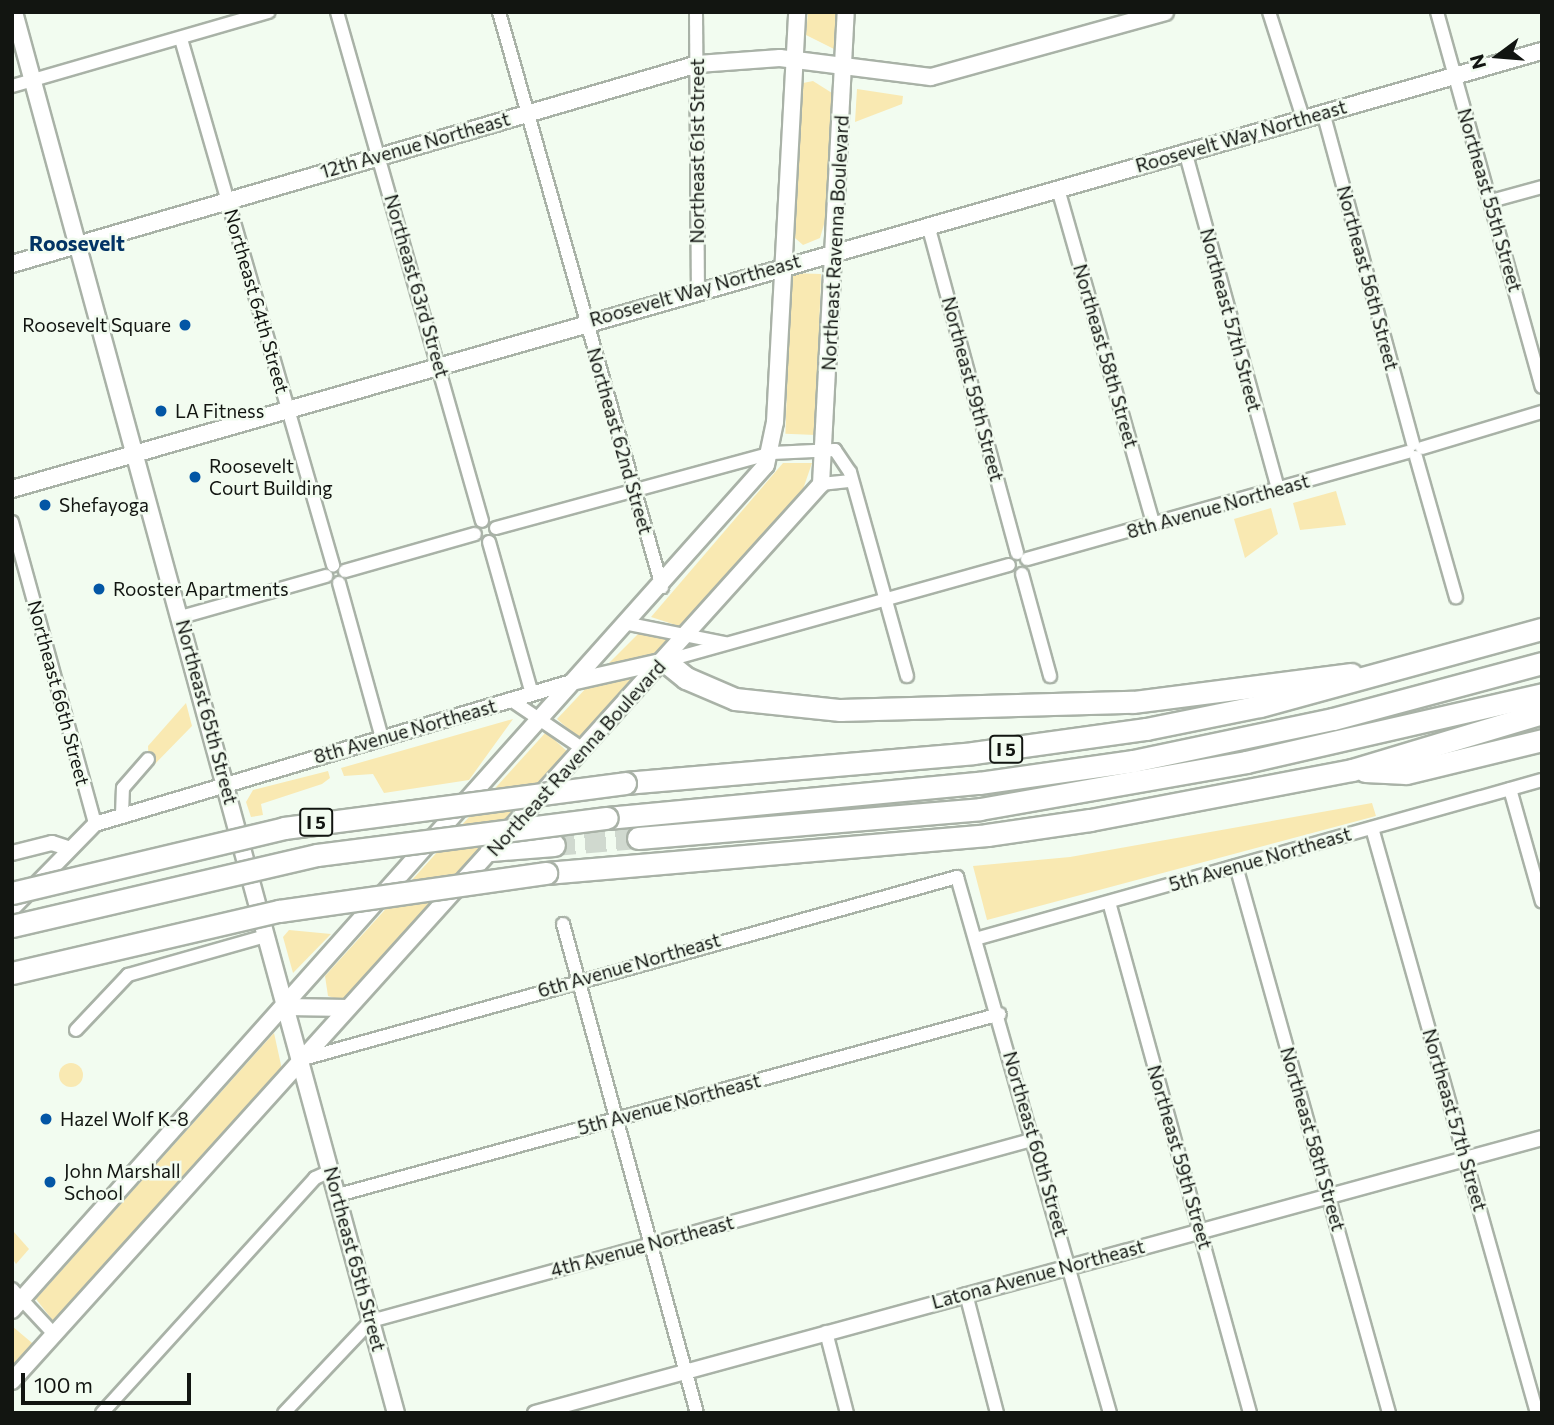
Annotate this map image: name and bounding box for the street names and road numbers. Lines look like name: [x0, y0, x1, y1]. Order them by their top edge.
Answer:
street label: Northeast 61st Street: [686, 58, 708, 244]
street label: Roosevelt Way Northeast: [1133, 95, 1349, 177]
street label: Northeast 55th Street: [1453, 106, 1527, 294]
street label: 12th Avenue Northeast: [318, 107, 512, 183]
street label: Northeast Ravenna Boulevard: [817, 115, 853, 371]
street label: Northeast 56th Street: [1332, 183, 1404, 373]
street label: Northeast 63rd Street: [380, 192, 454, 380]
street label: Northeast 64th Street: [220, 206, 294, 396]
street label: Northeast 57th Street: [1196, 226, 1266, 414]
street label: Roosevelt Way Northeast: [587, 249, 803, 331]
street label: Northeast 58th Street: [1069, 261, 1143, 451]
street label: Northeast 59th Street: [937, 294, 1009, 484]
street label: Northeast 62nd Street: [582, 345, 658, 537]
street label: 8th Avenue Northeast: [1124, 469, 1312, 543]
street label: Northeast 66th Street: [23, 598, 95, 788]
street label: Northeast 65th Street: [171, 617, 243, 807]
street label: Northeast Ravenna Boulevard: [482, 655, 670, 861]
street label: 8th Avenue Northeast: [311, 694, 499, 768]
road number: I 5: [988, 734, 1024, 764]
road number: I 5: [298, 808, 334, 836]
street label: 5th Avenue Northeast: [1166, 822, 1354, 896]
street label: 6th Avenue Northeast: [535, 928, 723, 1002]
street label: Northeast 57th Street: [1418, 1026, 1492, 1214]
street label: Northeast 58th Street: [1276, 1044, 1350, 1234]
street label: Northeast 60th Street: [999, 1049, 1073, 1239]
street label: Northeast 59th Street: [1143, 1062, 1217, 1252]
street label: 5th Avenue Northeast: [575, 1069, 763, 1139]
street label: Northeast 65th Street: [319, 1164, 391, 1354]
street label: 4th Avenue Northeast: [548, 1211, 736, 1281]
street label: Latona Avenue Northeast: [929, 1235, 1147, 1313]

